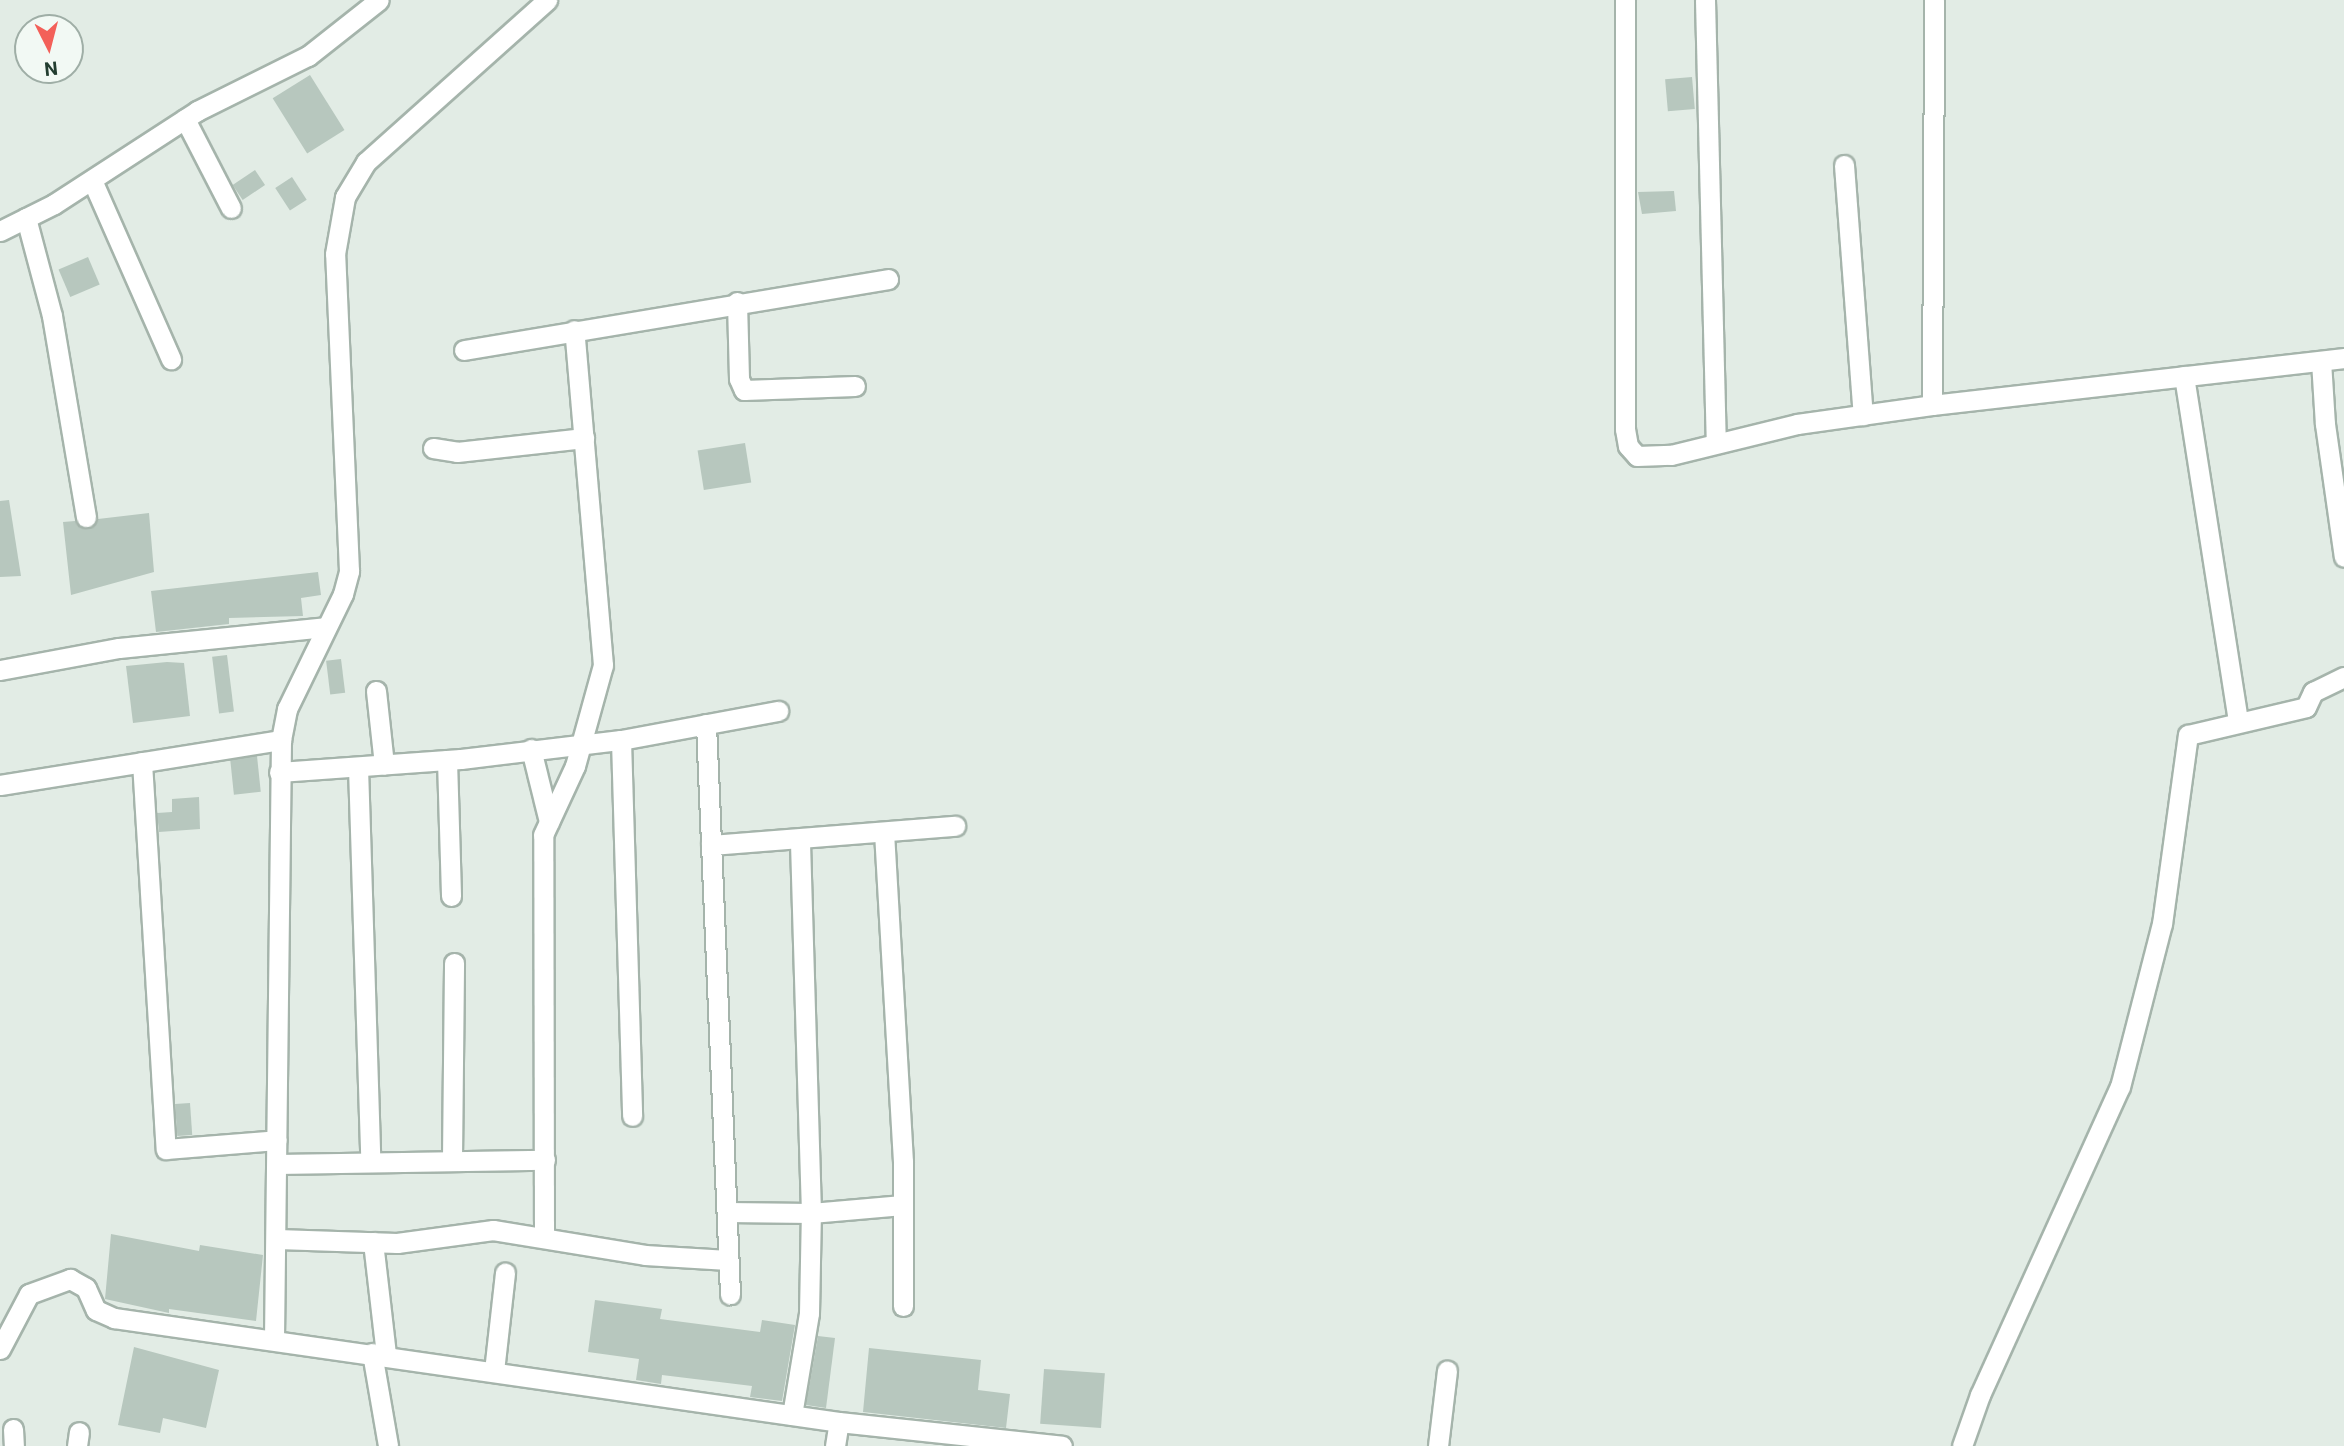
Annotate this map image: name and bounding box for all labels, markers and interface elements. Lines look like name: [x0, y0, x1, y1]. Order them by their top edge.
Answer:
north arrow: [14, 14, 84, 84]
text: N: [43, 56, 59, 81]

